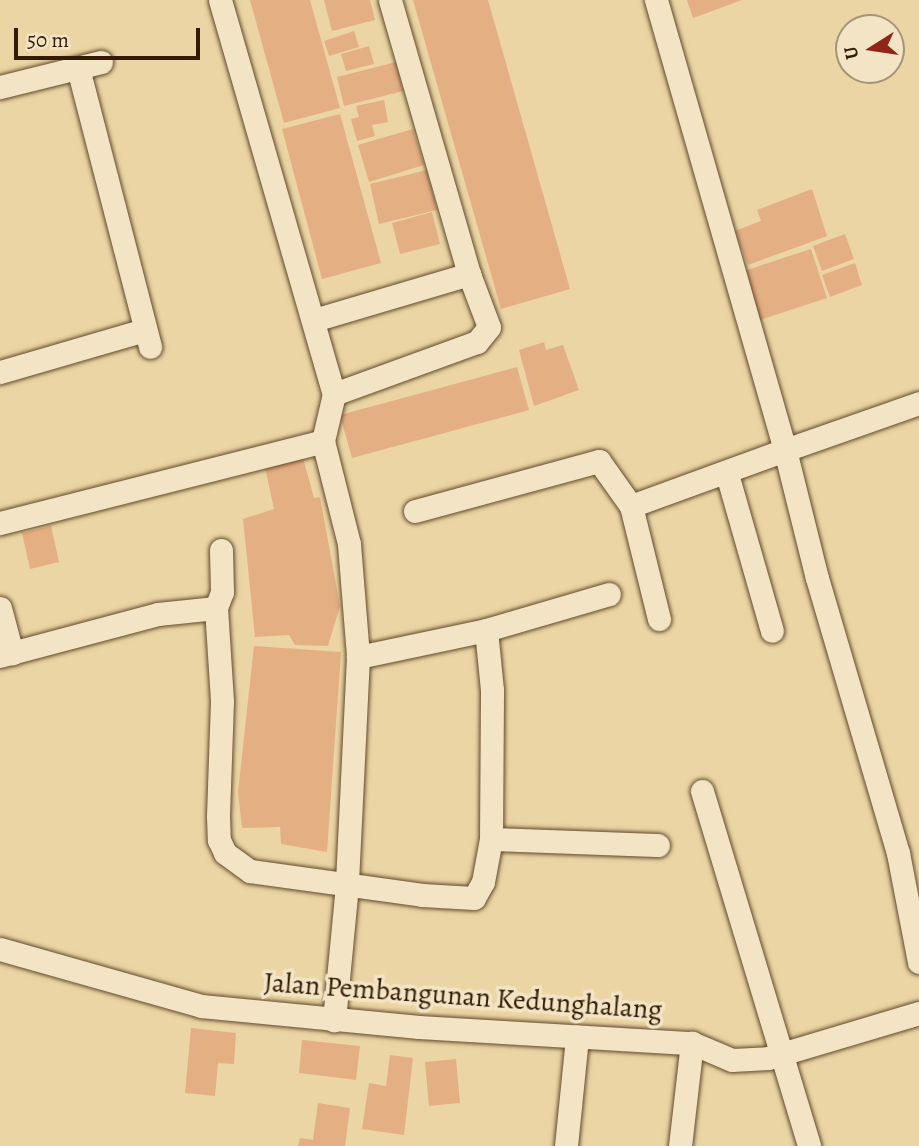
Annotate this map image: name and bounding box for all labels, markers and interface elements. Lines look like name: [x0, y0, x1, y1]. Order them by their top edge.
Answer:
scale bar: [18, 14, 203, 58]
north arrow: [835, 14, 905, 84]
text: 50 m: [27, 26, 69, 54]
text: U: [837, 44, 865, 62]
street label: Jalan Pembangunan Kedunghalang: [263, 965, 663, 1027]

